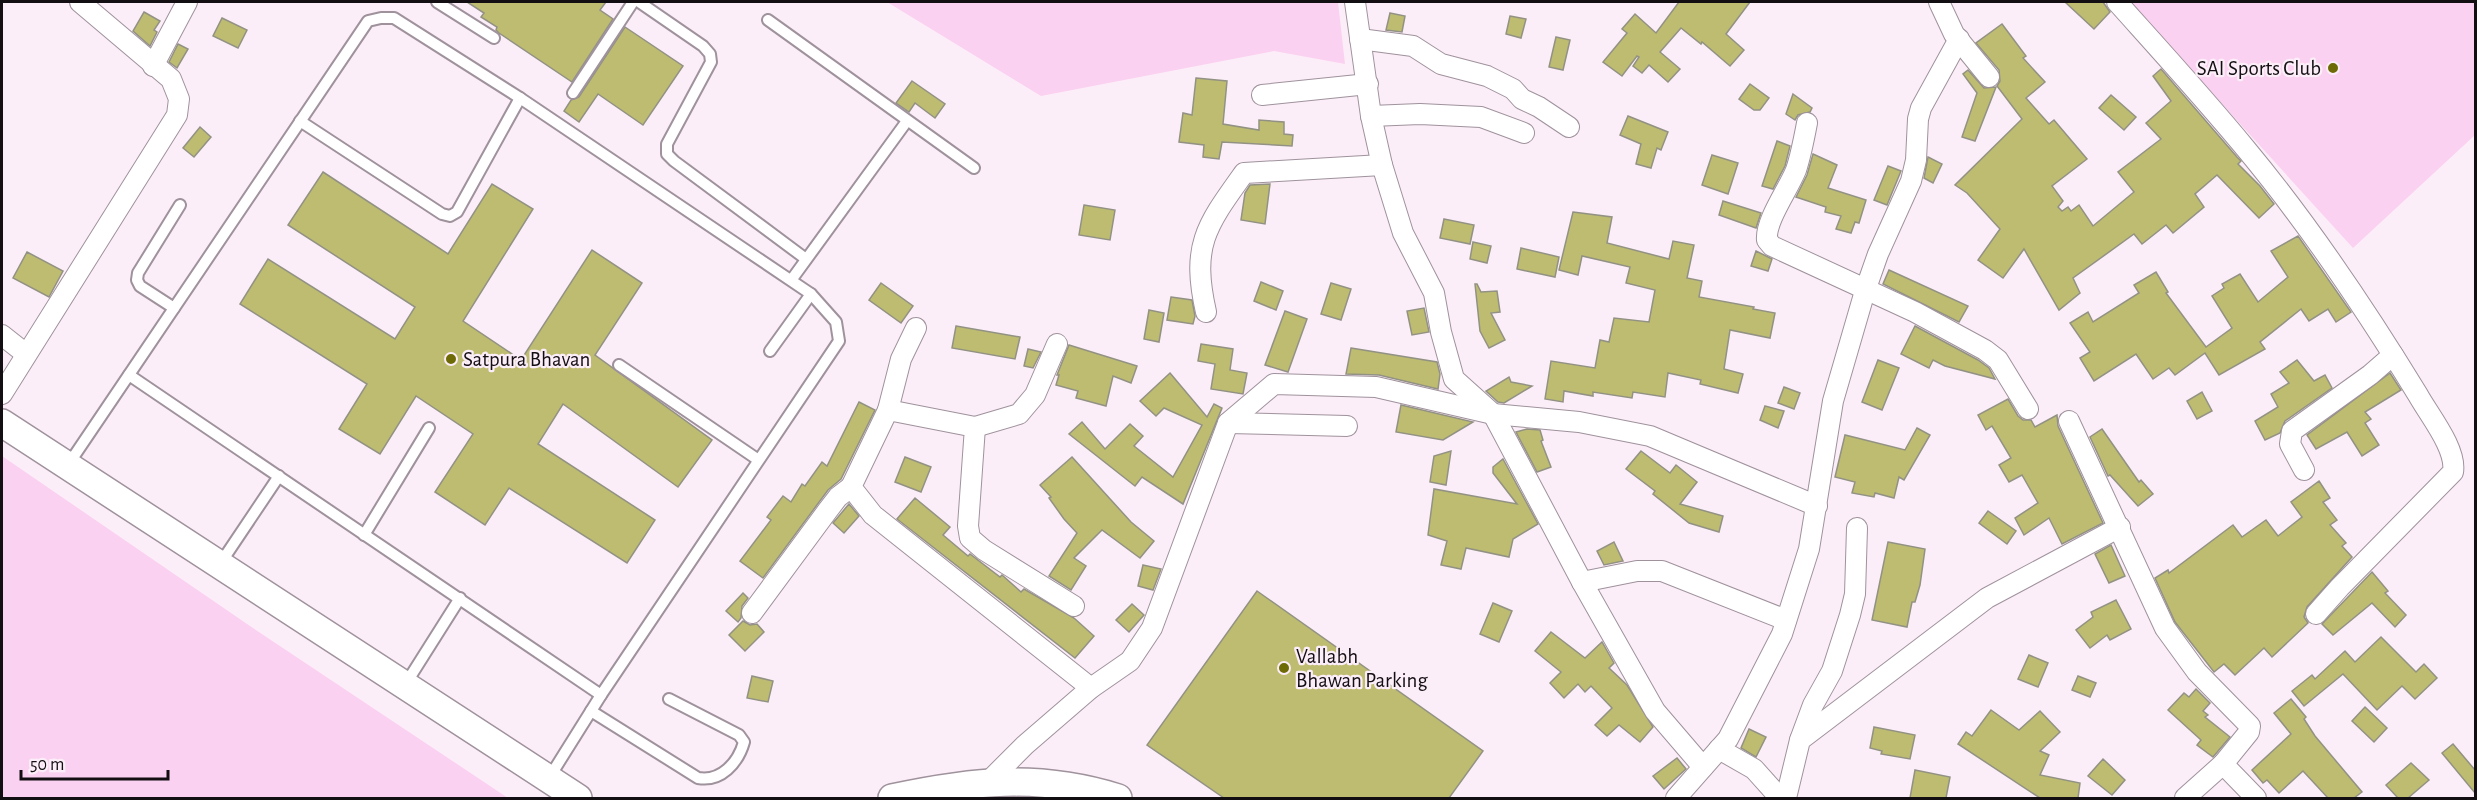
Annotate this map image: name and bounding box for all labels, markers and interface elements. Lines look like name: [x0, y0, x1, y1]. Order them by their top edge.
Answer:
place label: SAI Sports Club: [2197, 58, 2321, 79]
marker: SAI Sports Club: [2326, 61, 2340, 75]
place label: Satpura Bhavan: [463, 349, 590, 370]
marker: Satpura Bhavan: [444, 352, 458, 366]
place label: Vallabh Bhawan Parking: [1296, 646, 1428, 691]
marker: Vallabh Bhawan Parking: [1277, 661, 1291, 675]
scale bar: [21, 743, 168, 781]
text: 50 m: [30, 756, 64, 774]

